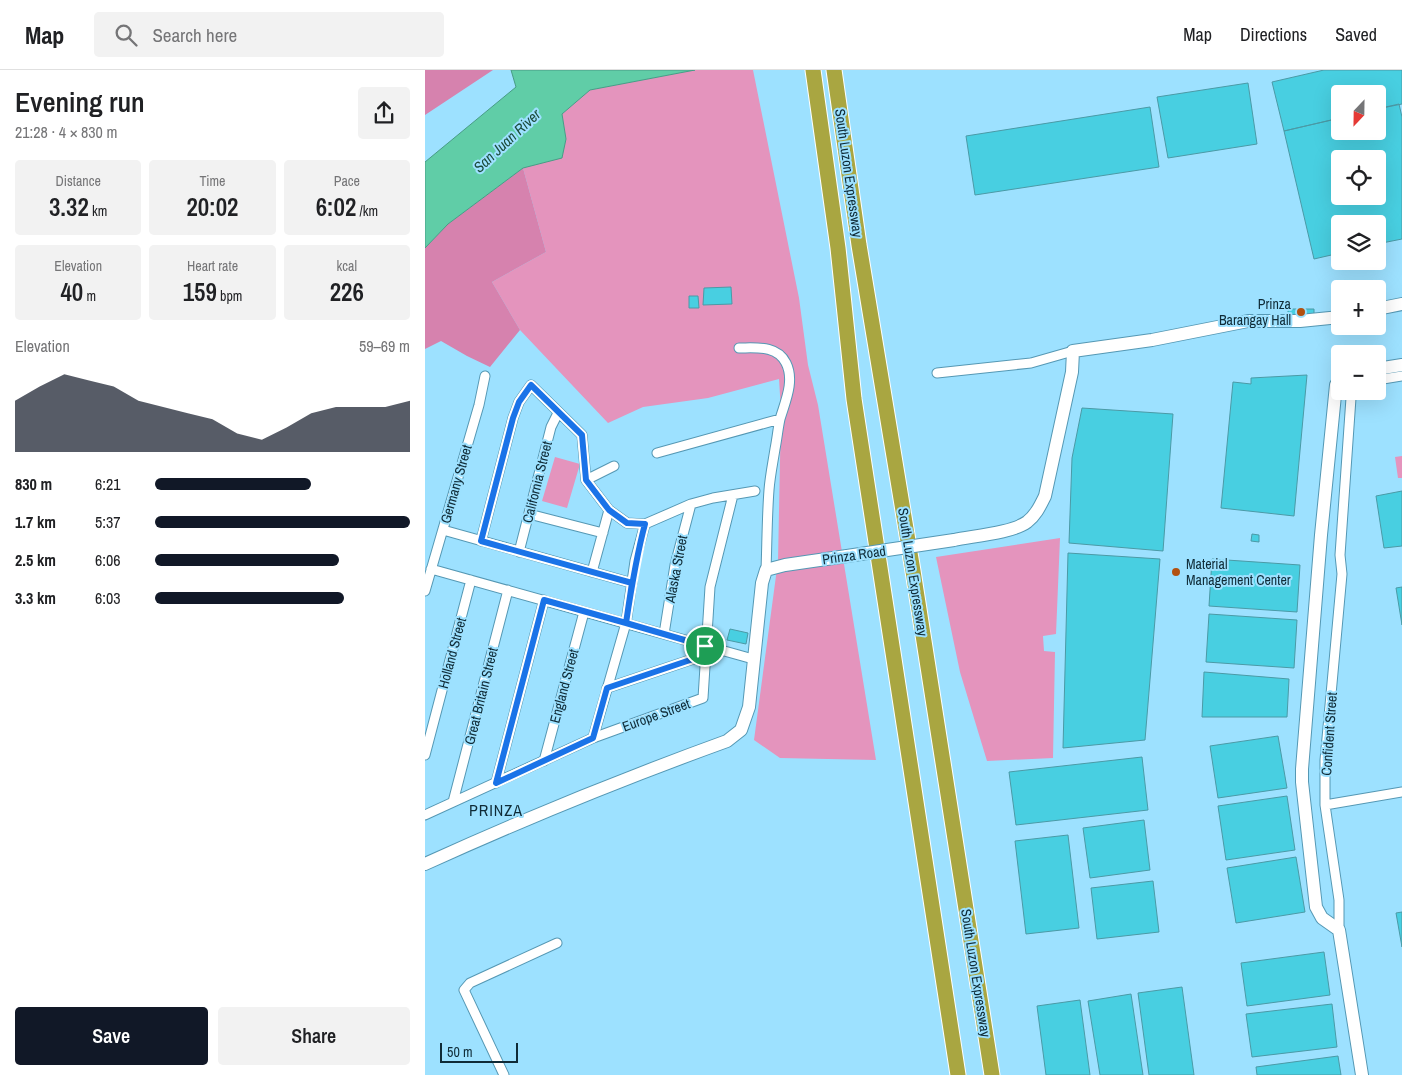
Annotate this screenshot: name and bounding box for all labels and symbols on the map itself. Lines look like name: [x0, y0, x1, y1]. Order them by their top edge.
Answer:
north arrow: [1331, 85, 1386, 140]
water label: San Juan River: [468, 103, 545, 177]
street label: South Luzon Expressway: [831, 108, 867, 239]
place label: Prinza Barangay Hall: [1219, 295, 1292, 329]
marker: Prinza Barangay Hall: [1295, 306, 1307, 318]
street label: California Street: [518, 439, 556, 525]
street label: Germany Street: [436, 443, 476, 525]
street label: South Luzon Expressway: [894, 507, 932, 638]
street label: Alaska Street: [660, 534, 691, 605]
street label: Prinza Road: [821, 542, 887, 568]
place label: Material Management Center: [1186, 555, 1291, 589]
marker: Material Management Center: [1170, 566, 1182, 578]
street label: Holland Street: [434, 616, 470, 690]
pin: [684, 625, 726, 667]
street label: Great Britain Street: [460, 646, 502, 746]
street label: England Street: [545, 647, 583, 725]
street label: Confident Street: [1317, 692, 1341, 776]
street label: Europe Street: [620, 694, 692, 736]
district label: PRINZA: [469, 799, 523, 821]
street label: South Luzon Expressway: [957, 908, 995, 1039]
scale bar: [440, 1040, 517, 1063]

